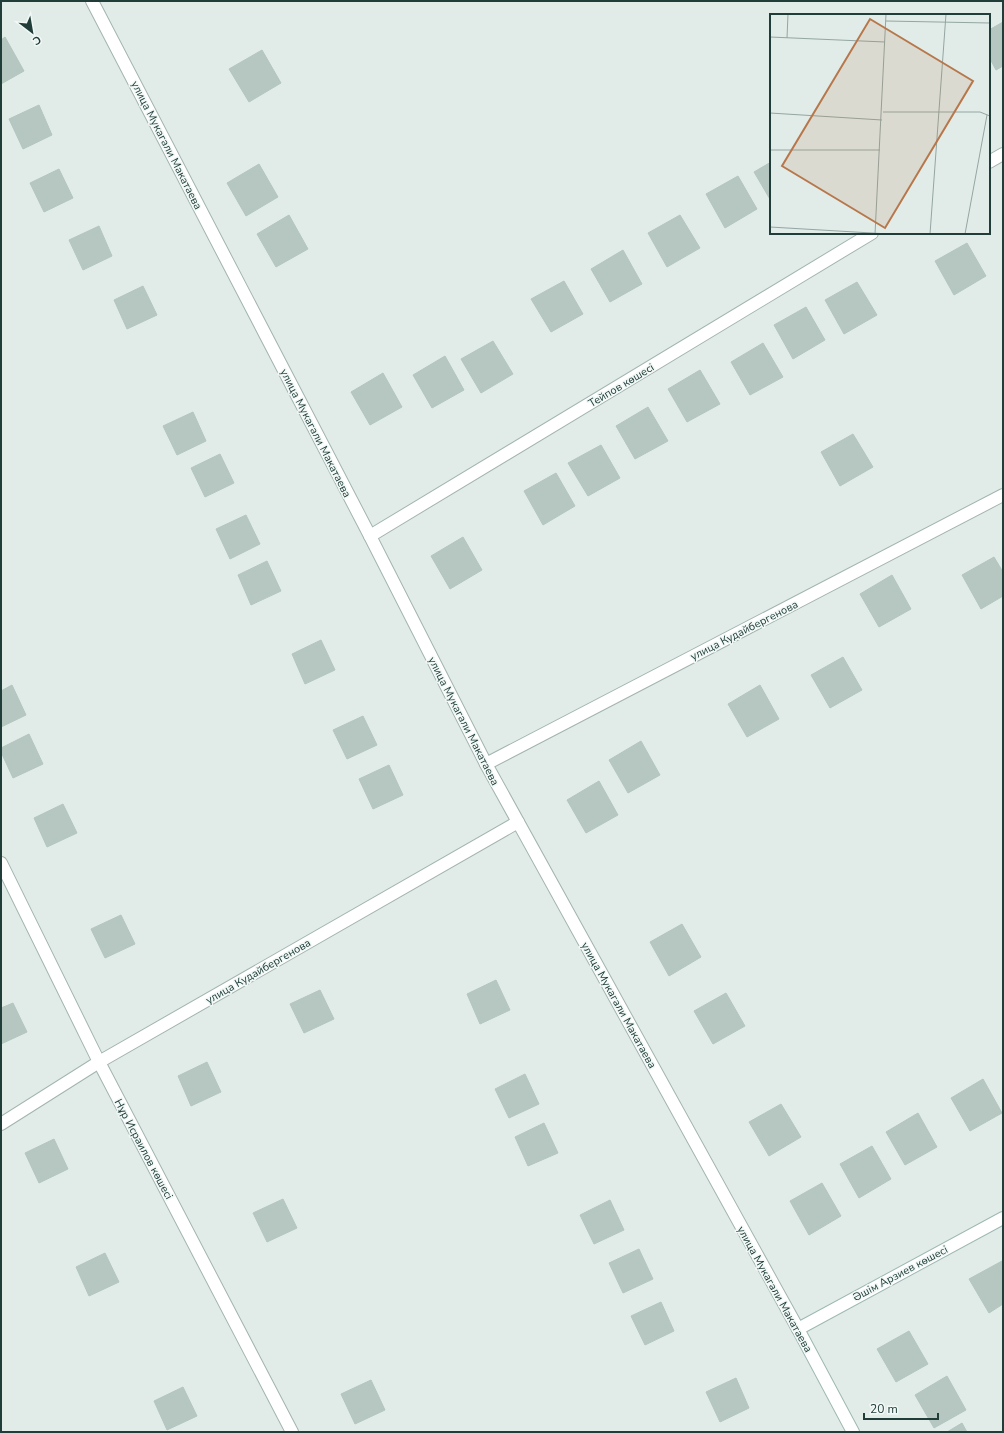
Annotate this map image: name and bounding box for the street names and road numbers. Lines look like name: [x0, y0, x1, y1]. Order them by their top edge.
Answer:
street label: улица Мукагали Макатаева: [128, 78, 206, 212]
street label: Тейпов көшесі: [586, 360, 657, 411]
street label: улица Мукагали Макатаева: [277, 366, 355, 500]
street label: улица Кудайбергенова: [688, 597, 801, 664]
street label: улица Мукагали Макатаева: [425, 654, 503, 788]
street label: улица Кудайбергенова: [203, 935, 314, 1008]
street label: улица Мукагали Макатаева: [577, 939, 660, 1071]
street label: Нұр Исраилов көшесі: [111, 1096, 176, 1202]
street label: улица Мукагали Макатаева: [733, 1223, 816, 1355]
street label: Әшім Арзиев көшесі: [850, 1242, 950, 1305]

